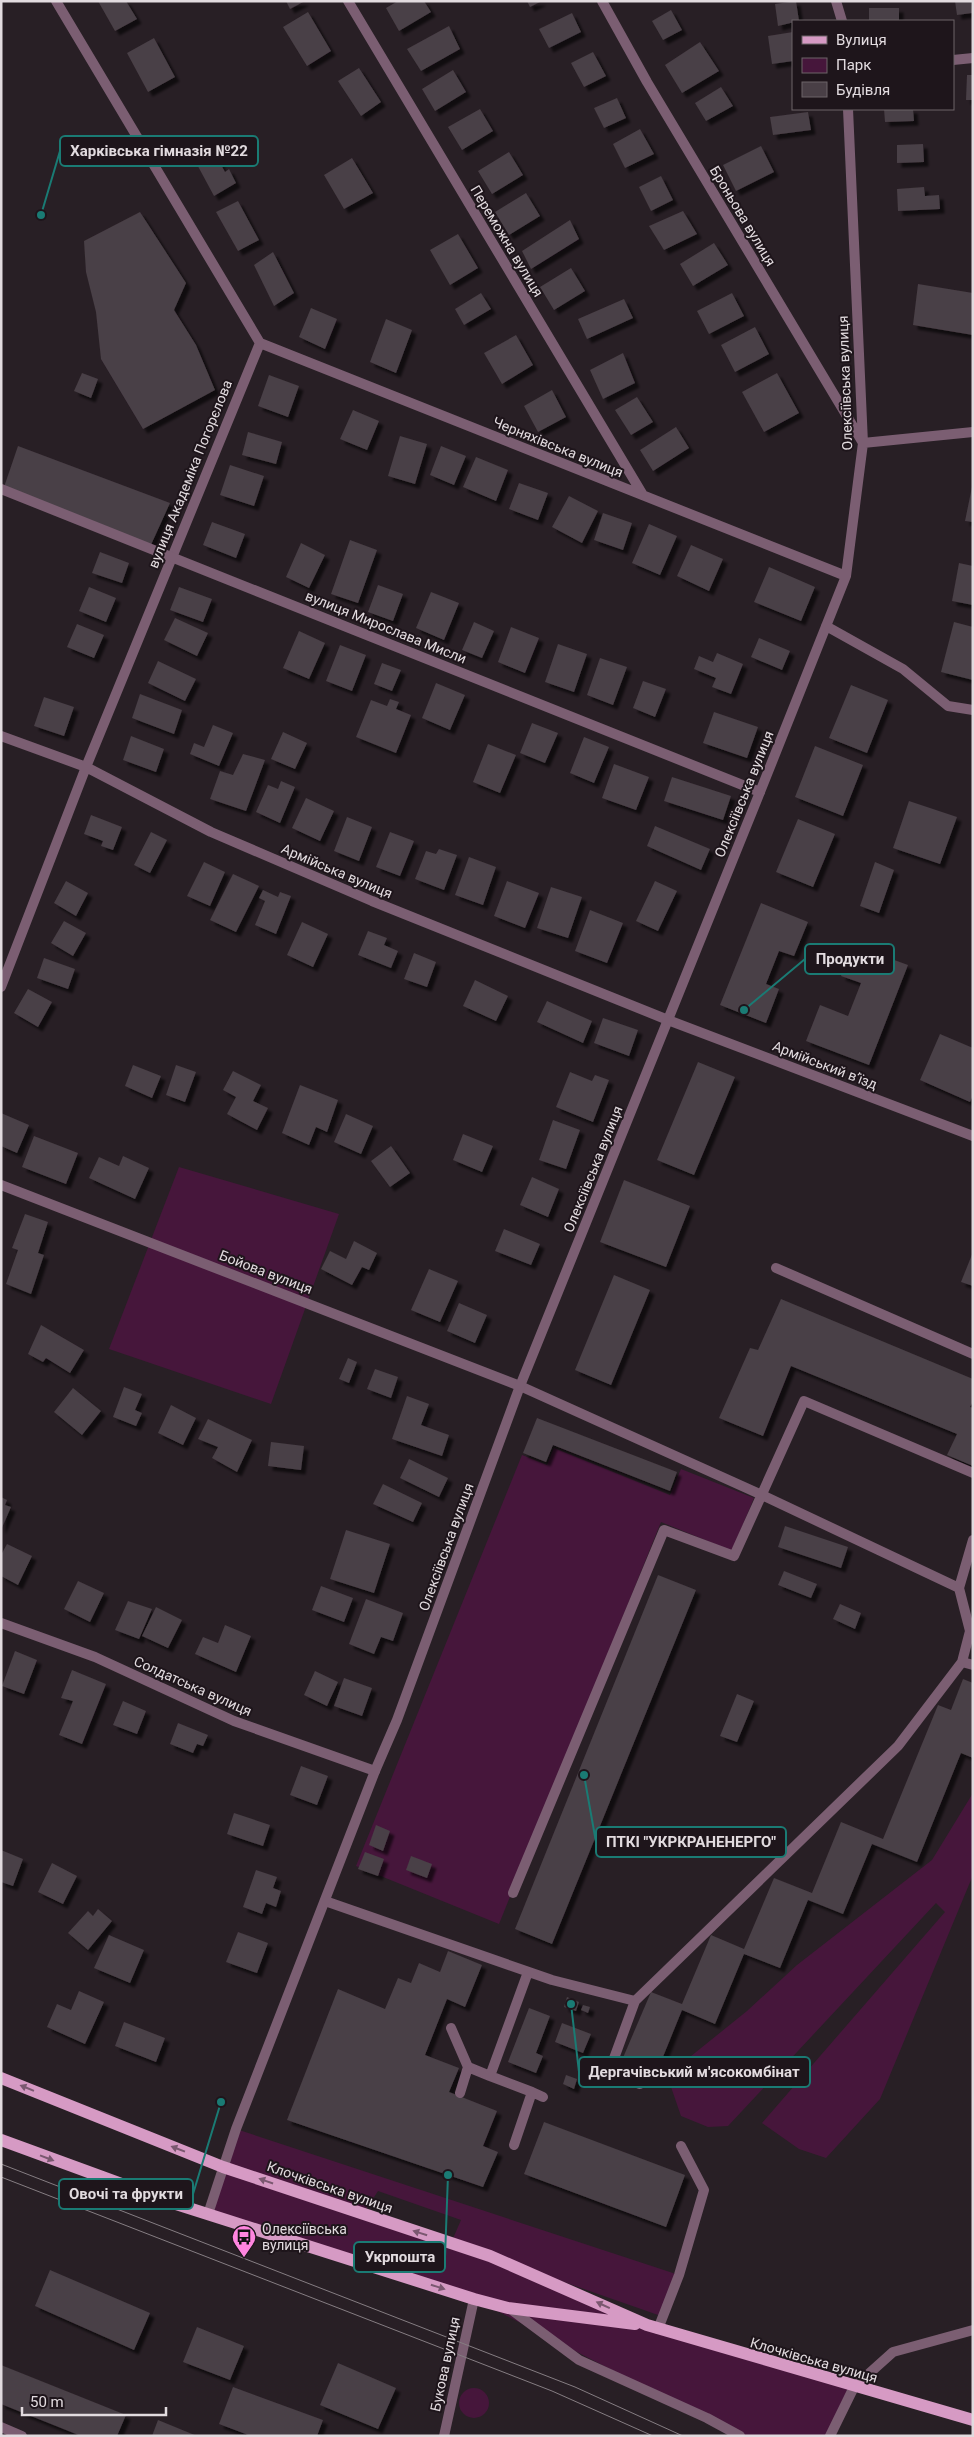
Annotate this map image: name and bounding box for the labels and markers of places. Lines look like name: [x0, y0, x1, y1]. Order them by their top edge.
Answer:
callout: Харківська гімназія №22: [60, 136, 258, 166]
callout: Продукти: [805, 944, 894, 974]
callout: ПТКІ "УКРКРАНЕНЕРГО": [596, 1827, 786, 1857]
callout: Дергачівський м'ясокомбінат: [579, 2057, 810, 2087]
callout: Овочі та фрукти: [59, 2179, 193, 2209]
place label: Олексіївська вулиця: [262, 2221, 347, 2253]
bus stop icon: Олексіївська вулиця: [231, 2224, 257, 2258]
callout: Укрпошта: [354, 2242, 445, 2272]

